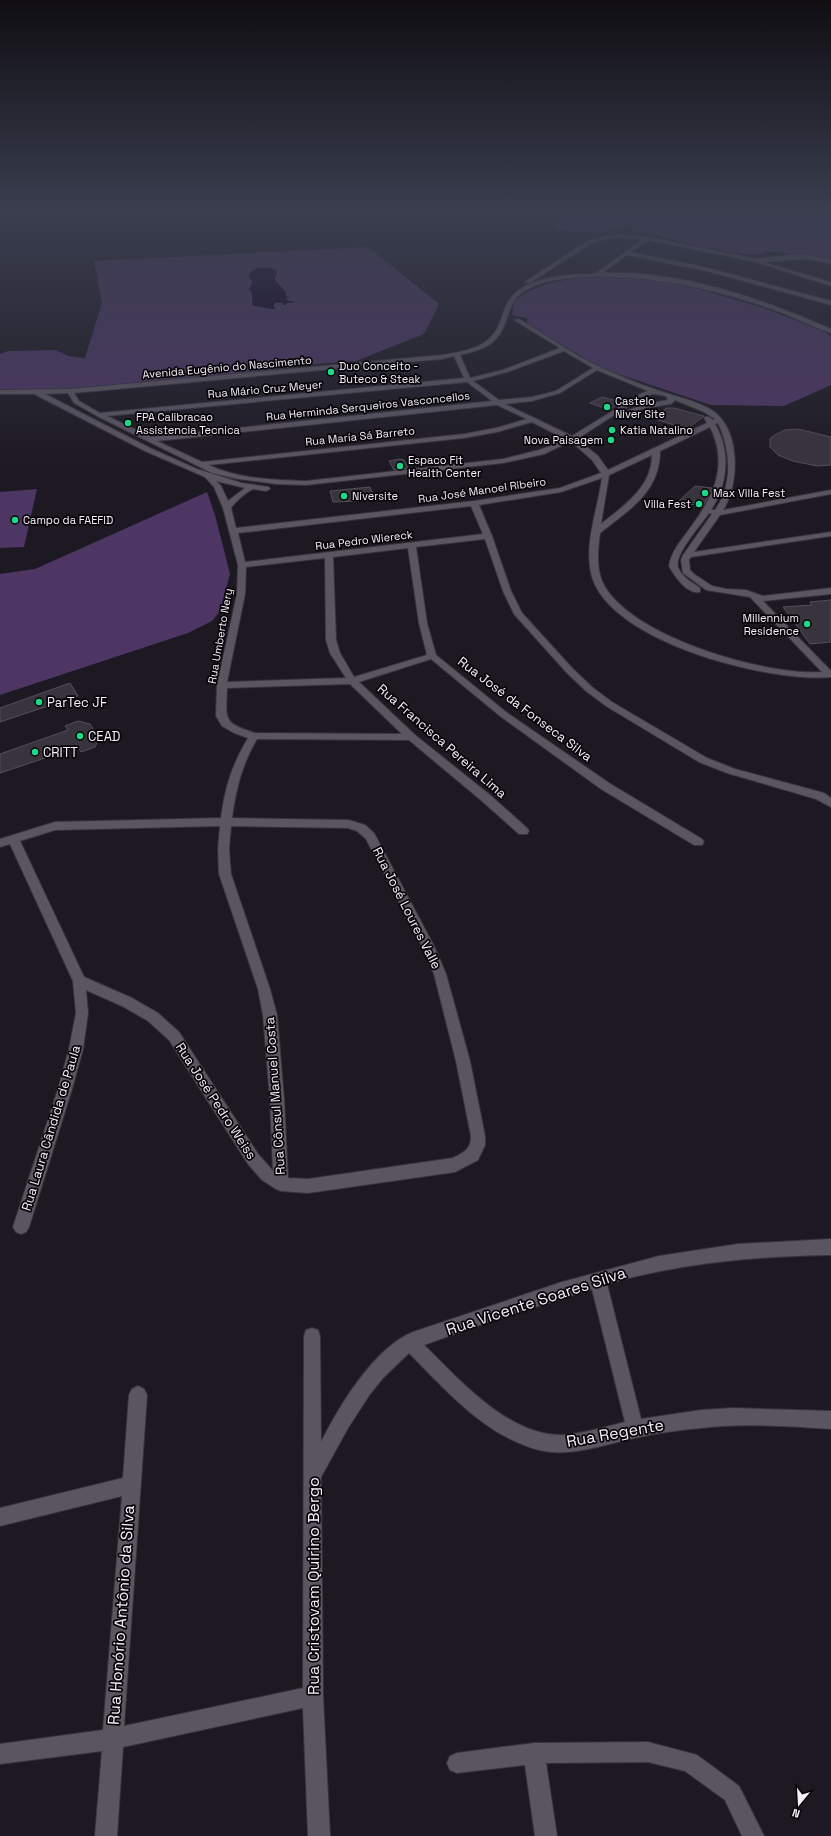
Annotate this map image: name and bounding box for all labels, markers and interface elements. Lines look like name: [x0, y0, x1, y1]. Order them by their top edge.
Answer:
street label: Avenida Eugênio do Nascimento: [142, 353, 312, 381]
place label: Duo Conceito - Buteco & Steak: [339, 359, 420, 386]
marker: Duo Conceito - Buteco & Steak: [326, 367, 336, 377]
street label: Rua Mário Cruz Meyer: [207, 377, 323, 401]
street label: Rua Herminda Serqueiros Vasconcellos: [265, 388, 471, 424]
place label: Castelo Niver Site: [615, 394, 665, 421]
marker: Castelo Niver Site: [602, 402, 612, 412]
place label: FPA Calibracao Assistencia Tecnica: [136, 410, 241, 437]
marker: FPA Calibracao Assistencia Tecnica: [123, 418, 133, 428]
street label: Rua María Sá Barreto: [304, 423, 416, 449]
place label: Katia Natalino: [620, 423, 693, 437]
marker: Katia Natalino: [607, 425, 617, 435]
place label: Nova Paisagem: [524, 433, 603, 447]
marker: Nova Paisagem: [606, 435, 616, 445]
place label: Espaco Fit Health Center: [408, 453, 481, 480]
marker: Espaco Fit Health Center: [395, 461, 405, 471]
street label: Rua José Manoel Ribeiro: [417, 474, 547, 506]
place label: Max Villa Fest: [713, 486, 785, 500]
marker: Max Villa Fest: [700, 488, 710, 498]
place label: Niversite: [352, 489, 398, 503]
marker: Niversite: [339, 491, 349, 501]
place label: Villa Fest: [644, 497, 691, 511]
marker: Villa Fest: [694, 499, 704, 509]
place label: Campo da FAEFID: [23, 513, 113, 527]
marker: Campo da FAEFID: [10, 515, 20, 525]
street label: Rua Pedro Wiereck: [314, 527, 414, 553]
street label: Rua Umberto Nery: [205, 587, 235, 685]
place label: Millennium Residence: [743, 611, 799, 638]
marker: Millennium Residence: [802, 619, 812, 629]
street label: Rua José da Fonseca Silva: [454, 653, 596, 765]
street label: Rua Francisca Pereira Lima: [374, 680, 511, 802]
place label: ParTec JF: [47, 694, 107, 711]
marker: ParTec JF: [34, 697, 44, 707]
place label: CEAD: [88, 728, 120, 745]
marker: CEAD: [75, 731, 85, 741]
place label: CRITT: [43, 744, 78, 761]
marker: CRITT: [30, 747, 40, 757]
street label: Rua José Loures Valle: [369, 844, 445, 972]
street label: Rua Cônsul Manuel Costa: [261, 1016, 289, 1175]
street label: Rua José Pedro Weiss: [172, 1039, 260, 1163]
street label: Rua Laura Cândida de Paula: [18, 1043, 84, 1213]
street label: Rua Vicente Soares Silva: [443, 1262, 629, 1340]
street label: Rua Regente: [565, 1414, 665, 1452]
street label: Rua Cristovam Quirino Bergo: [303, 1477, 324, 1695]
street label: Rua Honório Antônio da Silva: [103, 1504, 139, 1726]
north arrow: [779, 1784, 819, 1824]
text: N: [790, 1806, 802, 1821]

